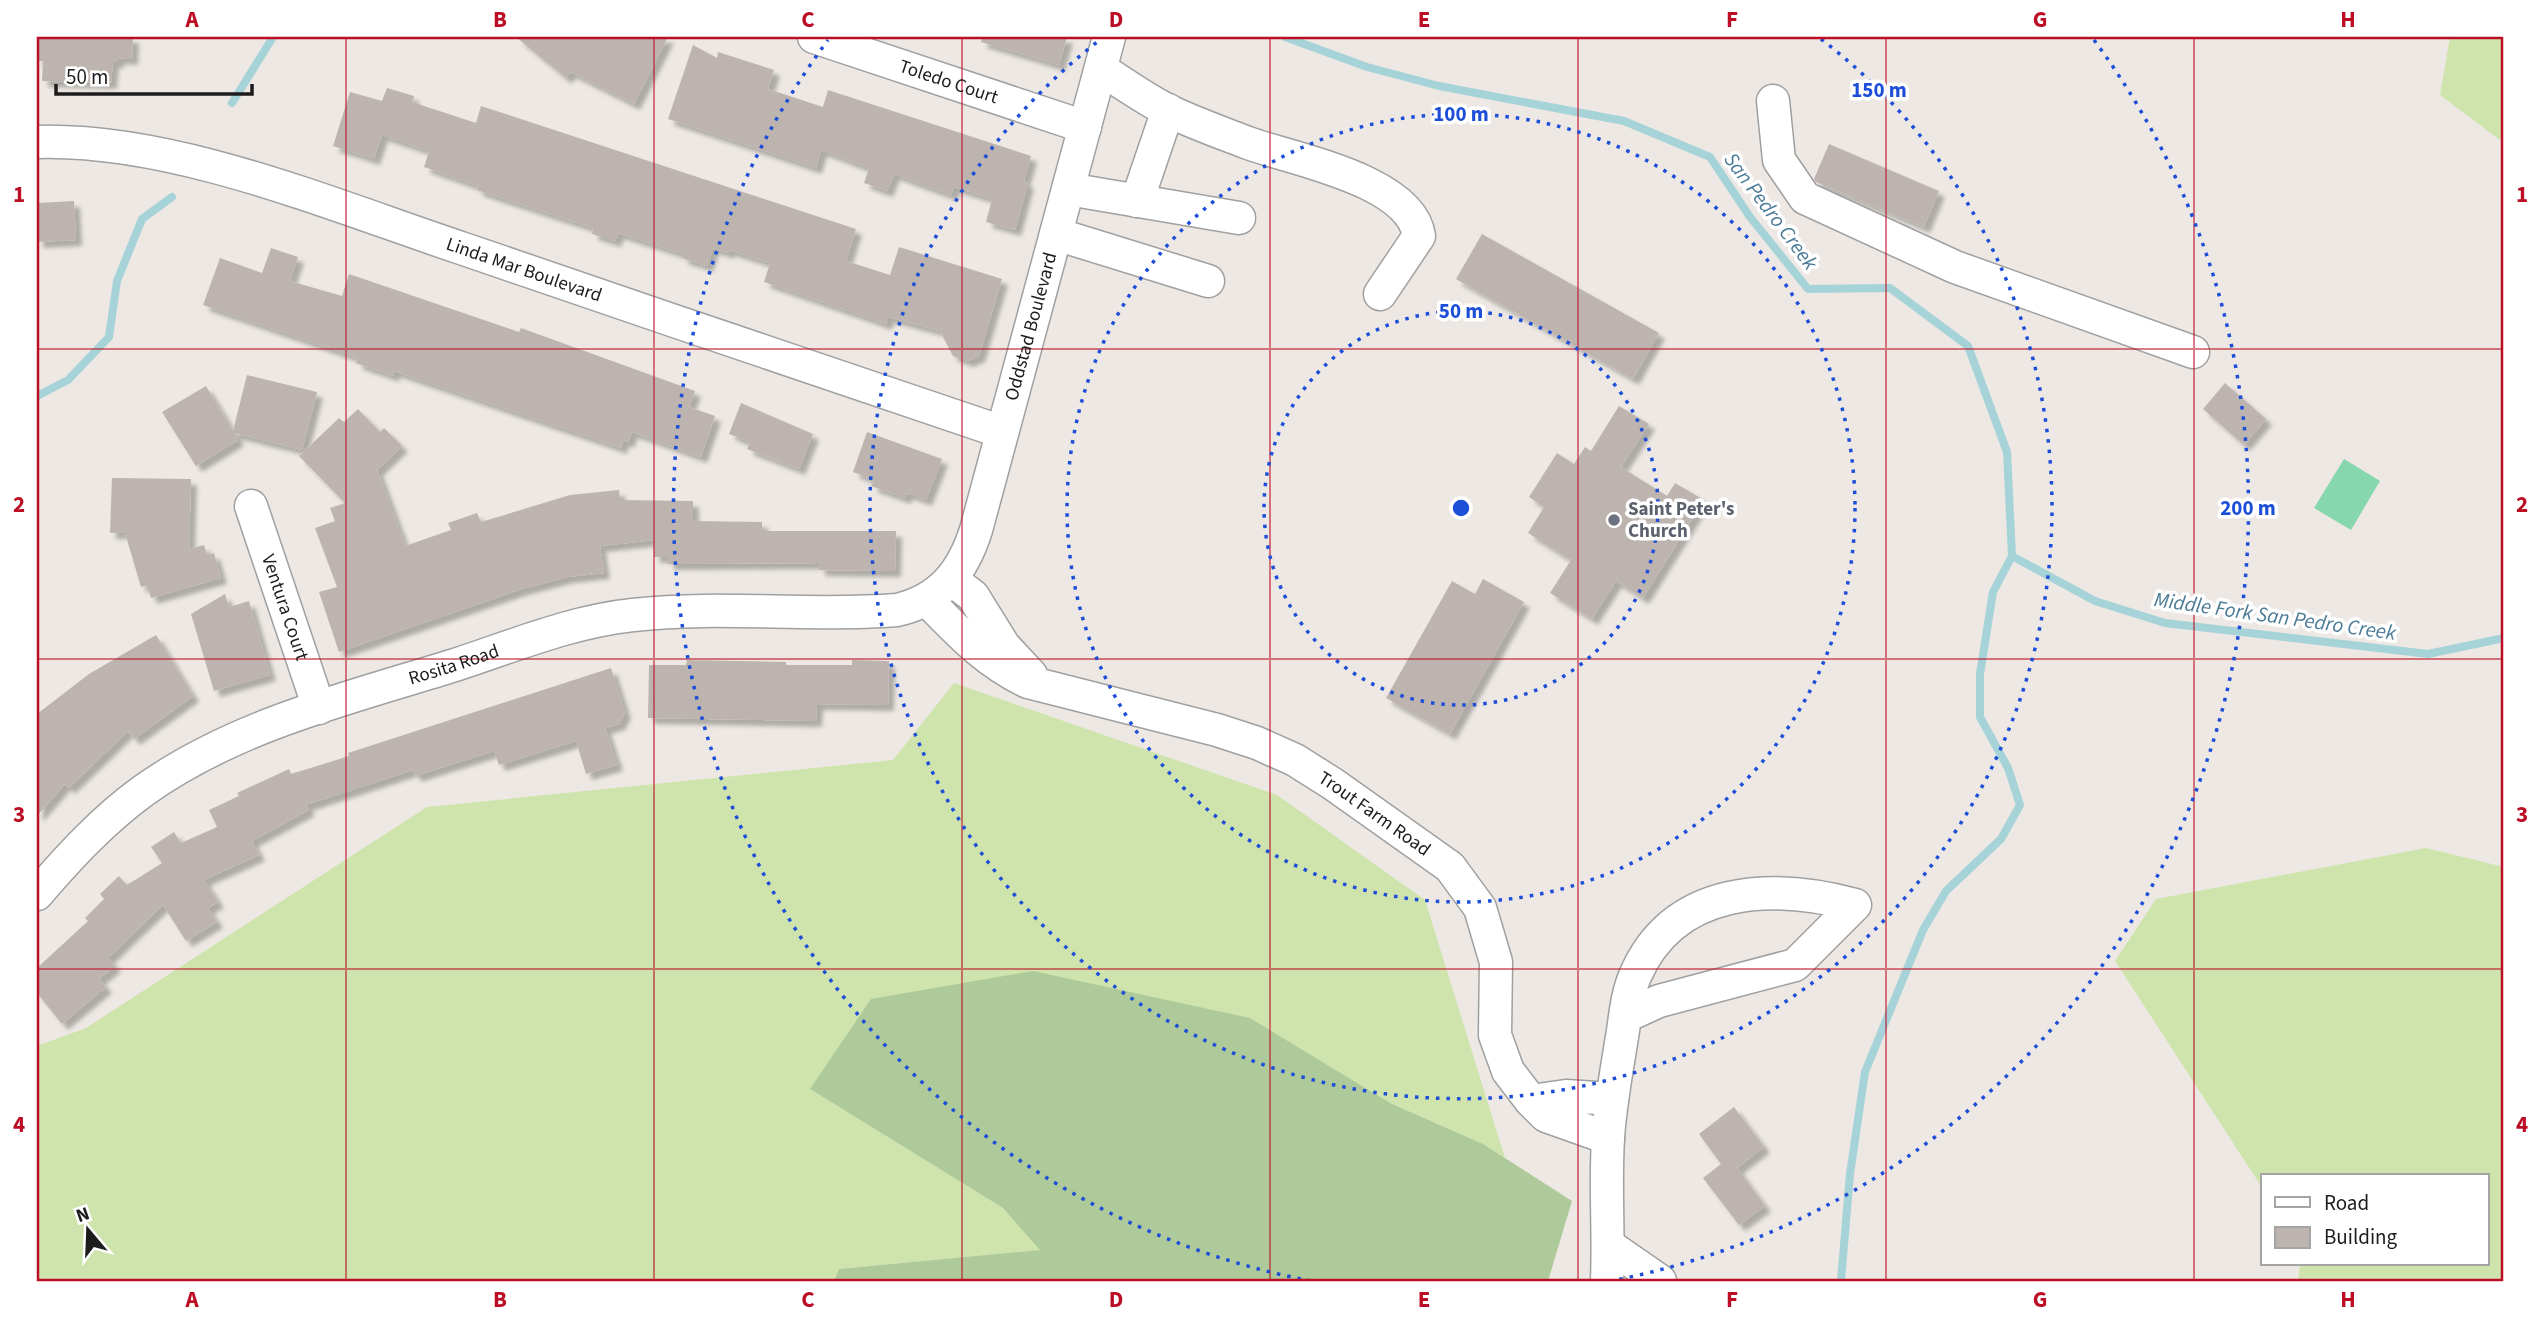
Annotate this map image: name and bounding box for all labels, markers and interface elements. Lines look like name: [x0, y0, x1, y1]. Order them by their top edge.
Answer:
text: A: [184, 3, 199, 36]
text: B: [493, 3, 507, 36]
text: C: [801, 3, 815, 36]
text: D: [1109, 3, 1123, 36]
text: E: [1418, 3, 1430, 36]
text: F: [1726, 3, 1738, 36]
text: G: [2033, 3, 2047, 36]
text: H: [2340, 3, 2356, 36]
scale bar: [56, 52, 252, 96]
street label: Toledo Court: [896, 53, 1002, 111]
text: 50 m: [66, 62, 108, 92]
text: 150 m: [1851, 75, 1907, 105]
text: 100 m: [1433, 99, 1489, 129]
water label: San Pedro Creek: [1717, 146, 1826, 277]
text: 1: [13, 178, 25, 211]
text: 1: [2516, 178, 2528, 211]
street label: Linda Mar Boulevard: [443, 230, 606, 309]
street label: Oddstad Boulevard: [998, 249, 1064, 404]
text: 50 m: [1439, 296, 1483, 326]
text: 2: [13, 488, 25, 521]
text: 2: [2516, 488, 2528, 521]
text: 200 m: [2220, 493, 2276, 523]
centre of rings: [1449, 496, 1473, 520]
place label: Saint Peter's Church: [1628, 496, 1734, 545]
marker: Saint Peter's Church: [1606, 512, 1622, 528]
street label: Ventura Court: [255, 551, 316, 664]
water label: Middle Fork San Pedro Creek: [2152, 584, 2399, 648]
street label: Rosita Road: [405, 637, 503, 692]
street label: Trout Farm Road: [1313, 765, 1436, 863]
text: 3: [13, 798, 25, 831]
text: 3: [2516, 798, 2528, 831]
text: 4: [13, 1108, 25, 1141]
text: 4: [2516, 1108, 2528, 1141]
legend: [2261, 1174, 2488, 1266]
text: Road: [2324, 1188, 2369, 1218]
north arrow: [52, 1196, 122, 1266]
text: N: [73, 1201, 93, 1230]
text: Building: [2324, 1222, 2398, 1252]
text: A: [184, 1283, 199, 1316]
text: B: [493, 1283, 507, 1316]
text: C: [801, 1283, 815, 1316]
text: D: [1109, 1283, 1123, 1316]
text: E: [1418, 1283, 1430, 1316]
text: F: [1726, 1283, 1738, 1316]
text: G: [2033, 1283, 2047, 1316]
text: H: [2340, 1283, 2356, 1316]

